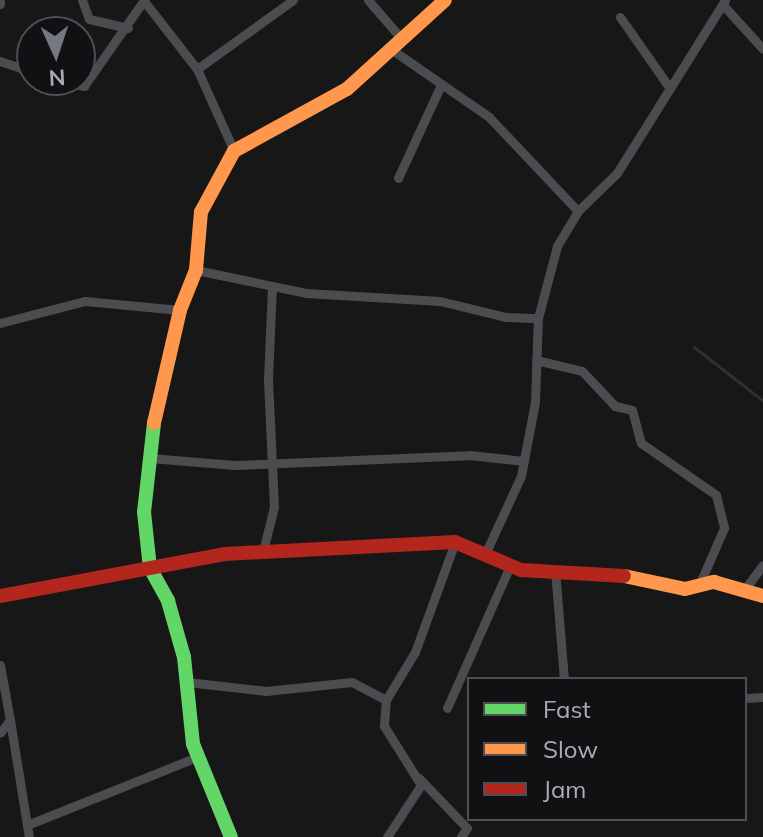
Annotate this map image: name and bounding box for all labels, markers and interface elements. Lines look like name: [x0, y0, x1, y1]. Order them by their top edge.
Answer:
north arrow: [16, 16, 96, 96]
text: N: [48, 64, 66, 92]
legend: [467, 677, 747, 821]
text: Fast: [543, 694, 591, 724]
text: Slow: [543, 734, 598, 764]
text: Jam: [543, 774, 586, 804]

